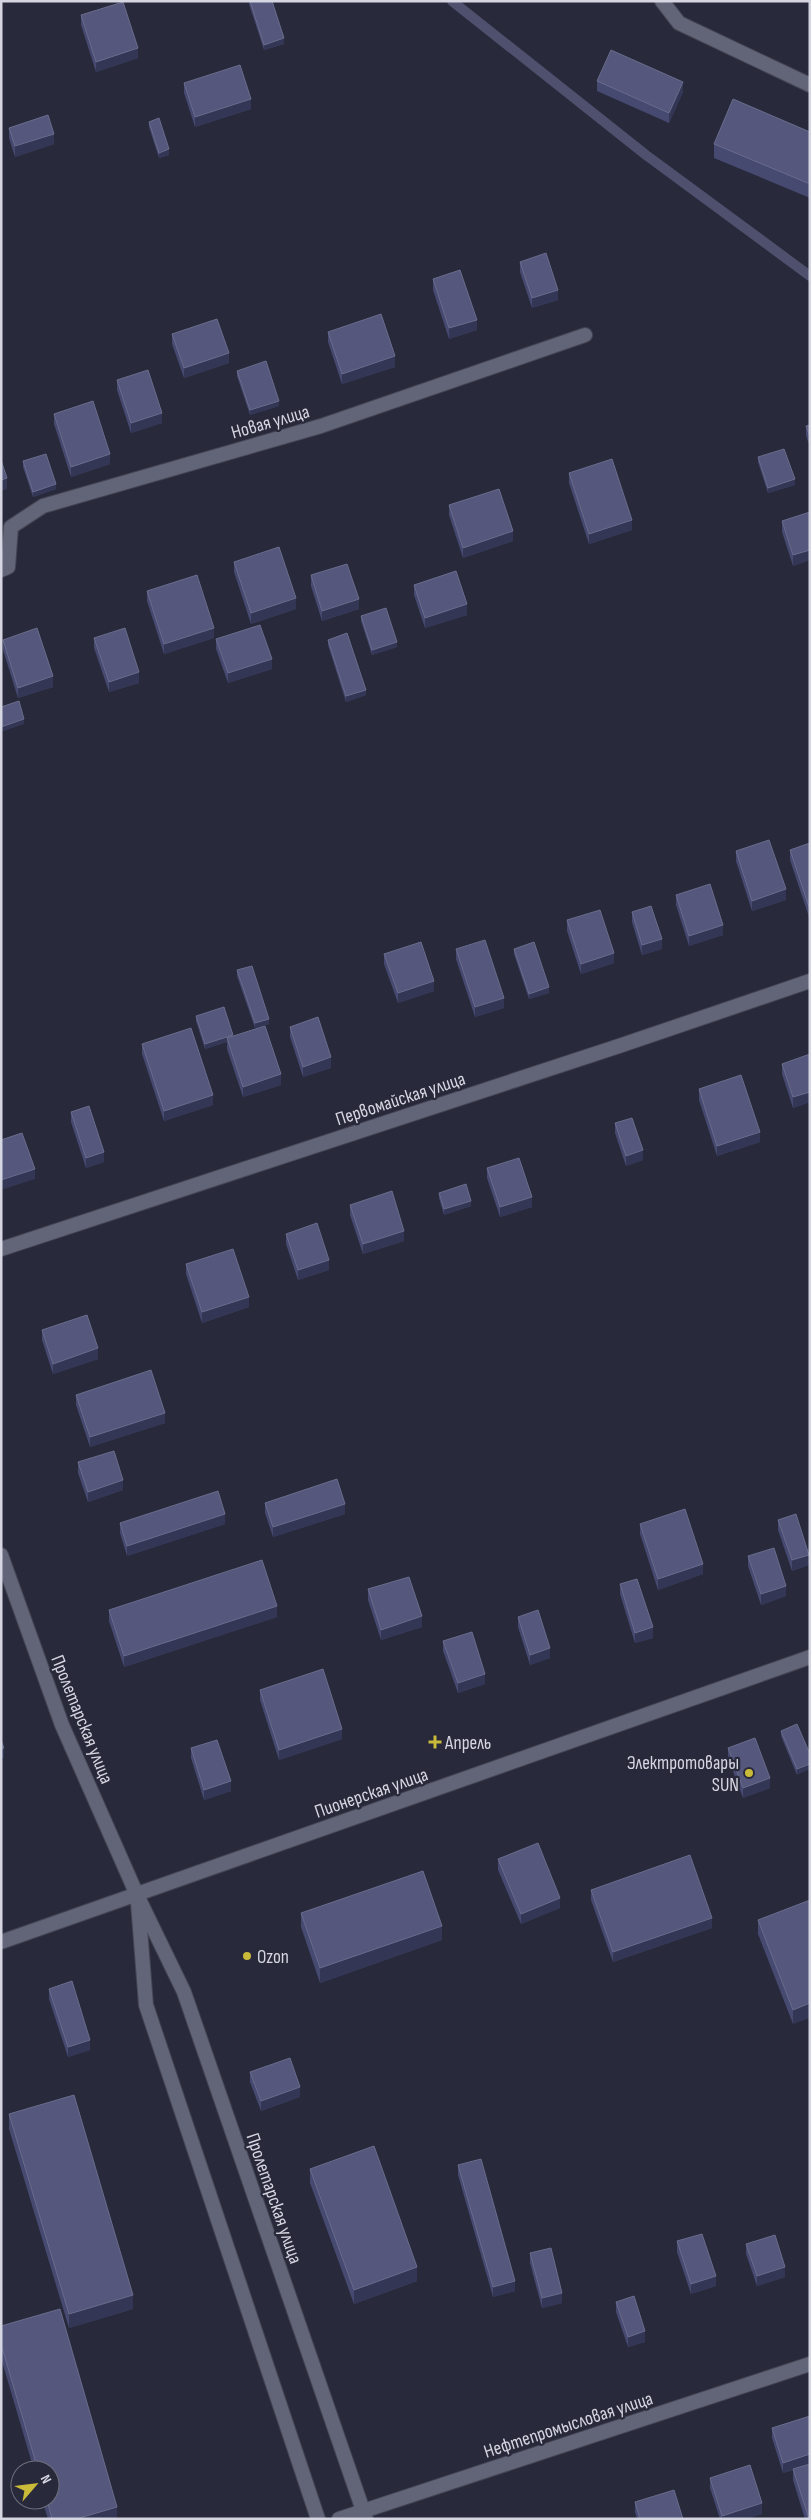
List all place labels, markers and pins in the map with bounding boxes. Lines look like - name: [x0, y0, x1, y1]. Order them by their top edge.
- place label: Апрель: [444, 1732, 491, 1755]
- marker: Апрель: [429, 1736, 441, 1748]
- place label: Электротовары SUN: [627, 1752, 739, 1797]
- marker: Электротовары SUN: [743, 1767, 755, 1779]
- place label: Ozon: [257, 1946, 289, 1969]
- marker: Ozon: [241, 1950, 253, 1962]

